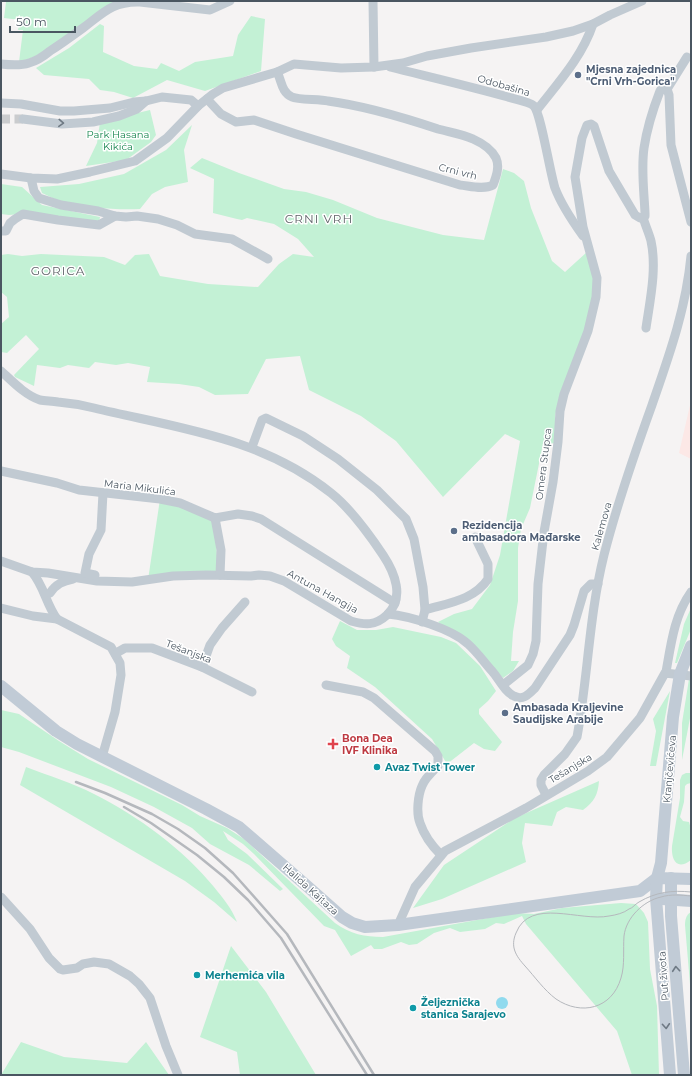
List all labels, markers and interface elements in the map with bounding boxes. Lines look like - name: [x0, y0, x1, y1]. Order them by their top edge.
- scale bar: [10, 8, 75, 34]
- text: 50 m: [16, 14, 47, 29]
- place label: Mjesna zajednica "Crni Vrh-Gorica": [586, 63, 676, 88]
- marker: Mjesna zajednica "Crni Vrh-Gorica": [573, 70, 583, 80]
- street label: Odobašina: [476, 72, 532, 99]
- one-way arrow: [58, 119, 64, 127]
- park label: Park Hasana Kikića: [87, 128, 149, 153]
- street label: Crni vrh: [437, 160, 478, 183]
- district label: CRNI VRH: [285, 211, 353, 226]
- district label: GORICA: [31, 263, 85, 278]
- street label: Omera Stupca: [533, 427, 554, 501]
- street label: Maria Mikulića: [103, 477, 177, 498]
- street label: Kalemova: [588, 501, 615, 552]
- place label: Rezidencija ambasadora Mađarske: [462, 519, 581, 544]
- marker: Rezidencija ambasadora Mađarske: [449, 526, 459, 536]
- street label: Antuna Hangija: [285, 567, 360, 616]
- street label: Tešanjska: [164, 637, 214, 666]
- place label: Ambasada Kraljevine Saudijske Arabije: [512, 701, 624, 726]
- marker: Ambasada Kraljevine Saudijske Arabije: [500, 708, 510, 718]
- place label: Bona Dea IVF Klinika: [342, 732, 398, 757]
- street label: Kranjčevićeva: [660, 734, 679, 804]
- marker: Bona Dea IVF Klinika: [327, 738, 339, 750]
- street label: Tešanjska: [546, 750, 594, 786]
- place label: Avaz Twist Tower: [384, 761, 476, 774]
- marker: Avaz Twist Tower: [372, 762, 382, 772]
- street label: Halida Kajtaza: [280, 861, 341, 918]
- street label: Put života: [655, 951, 672, 1001]
- one-way arrow: [671, 966, 680, 972]
- place label: Merhemića vila: [205, 969, 285, 982]
- marker: Merhemića vila: [192, 970, 202, 980]
- place label: Željeznička stanica Sarajevo: [421, 996, 506, 1021]
- marker: Željeznička stanica Sarajevo: [408, 1003, 418, 1013]
- one-way arrow: [662, 1023, 671, 1029]

